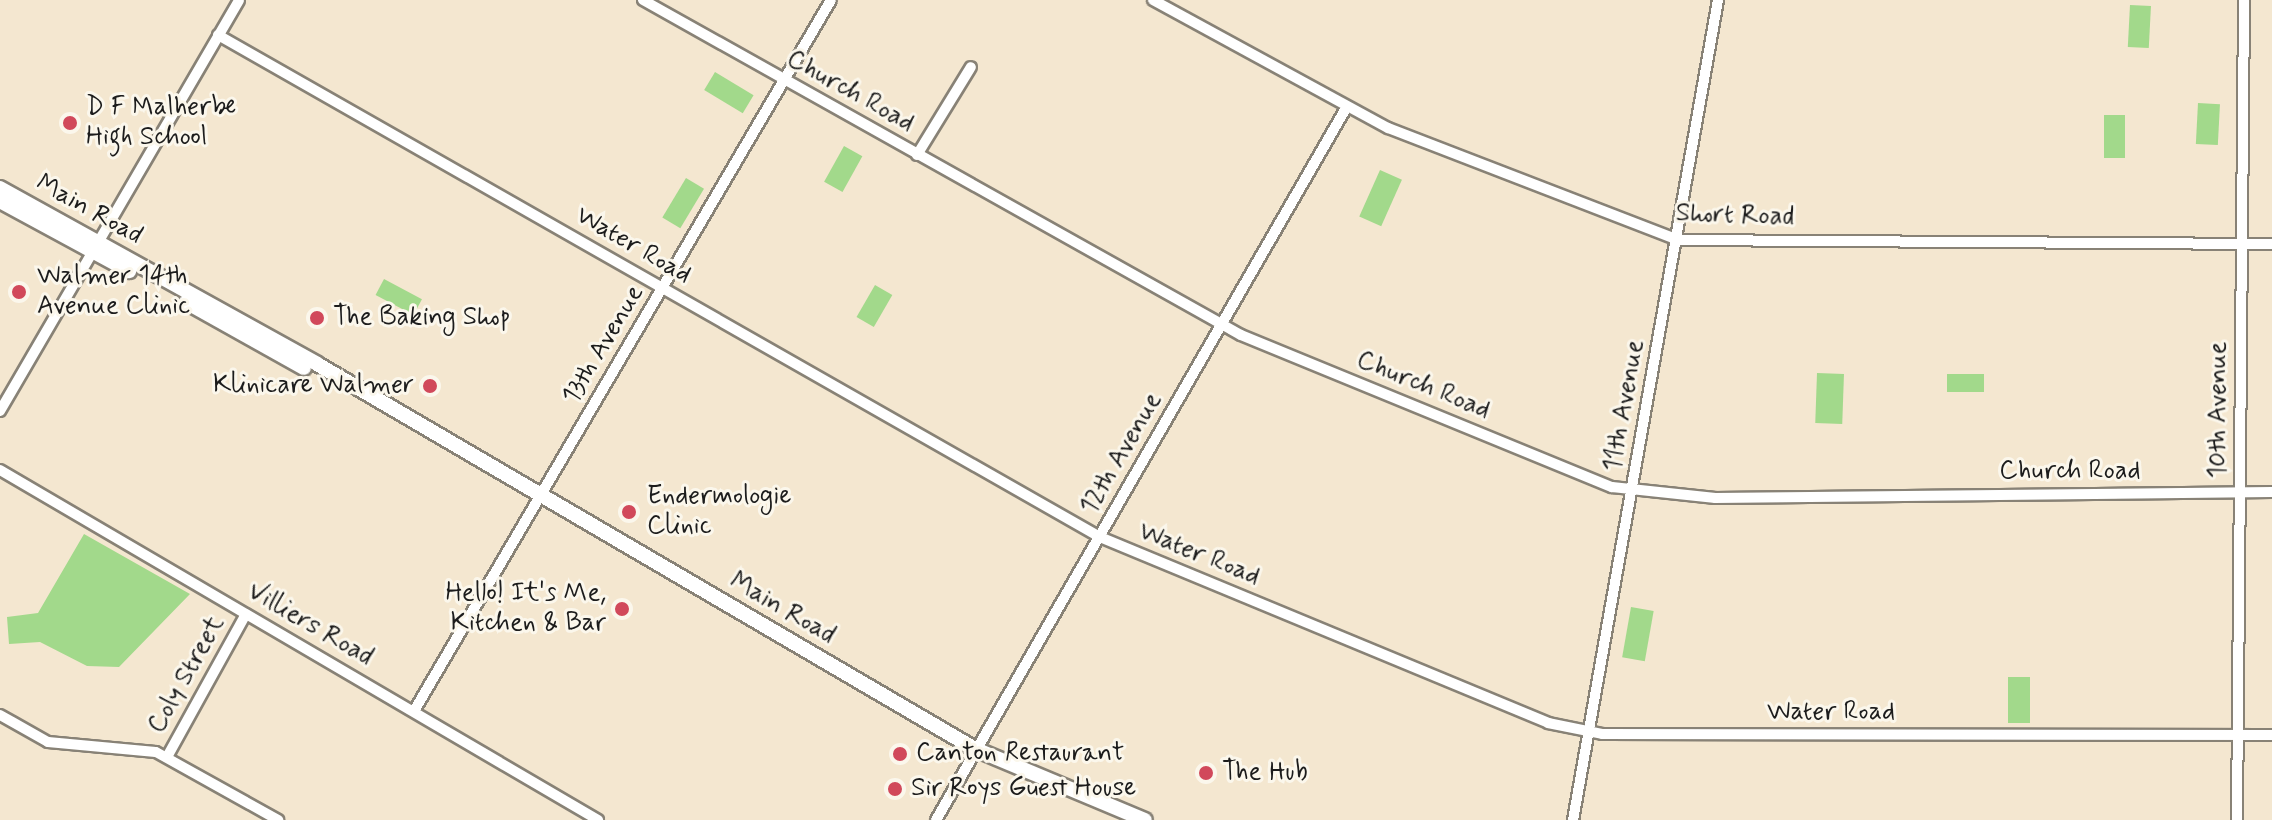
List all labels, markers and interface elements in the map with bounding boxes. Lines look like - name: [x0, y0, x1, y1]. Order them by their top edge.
- street label: Church Road: [781, 44, 919, 140]
- place label: D F Malherbe High School: [86, 92, 234, 154]
- marker: D F Malherbe High School: [61, 114, 79, 132]
- street label: Main Road: [31, 168, 147, 252]
- street label: Short Road: [1676, 198, 1794, 234]
- street label: Water Road: [570, 200, 696, 292]
- place label: Walmer 14th Avenue Clinic: [37, 261, 190, 322]
- street label: 13th Avenue: [556, 280, 652, 410]
- marker: Walmer 14th Avenue Clinic: [8, 281, 30, 303]
- place label: The Baking Shop: [333, 302, 516, 334]
- marker: The Baking Shop: [308, 309, 326, 327]
- street label: 11th Avenue: [1598, 338, 1652, 474]
- street label: 10th Avenue: [2203, 342, 2235, 478]
- street label: Church Road: [1352, 345, 1494, 427]
- place label: Klinicare Walmer: [213, 370, 414, 402]
- marker: Klinicare Walmer: [421, 377, 439, 395]
- street label: 12th Avenue: [1075, 387, 1169, 521]
- street label: Church Road: [1999, 456, 2141, 488]
- place label: Endermologie Clinic: [647, 481, 791, 542]
- marker: Endermologie Clinic: [618, 501, 640, 523]
- street label: Water Road: [1134, 516, 1264, 594]
- street label: Main Road: [724, 567, 840, 651]
- street label: Villiers Road: [242, 577, 378, 673]
- place label: Hello! It's Me, Kitchen & Bar: [447, 578, 606, 640]
- marker: Hello! It's Me, Kitchen & Bar: [613, 600, 631, 618]
- street label: Coly Street: [142, 611, 232, 739]
- street label: Water Road: [1767, 697, 1895, 729]
- place label: Canton Restaurant: [916, 738, 1125, 770]
- marker: Canton Restaurant: [891, 745, 909, 763]
- place label: The Hub: [1222, 757, 1313, 789]
- marker: The Hub: [1197, 764, 1215, 782]
- place label: Sir Roys Guest House: [911, 773, 1133, 805]
- marker: Sir Roys Guest House: [886, 780, 904, 798]

